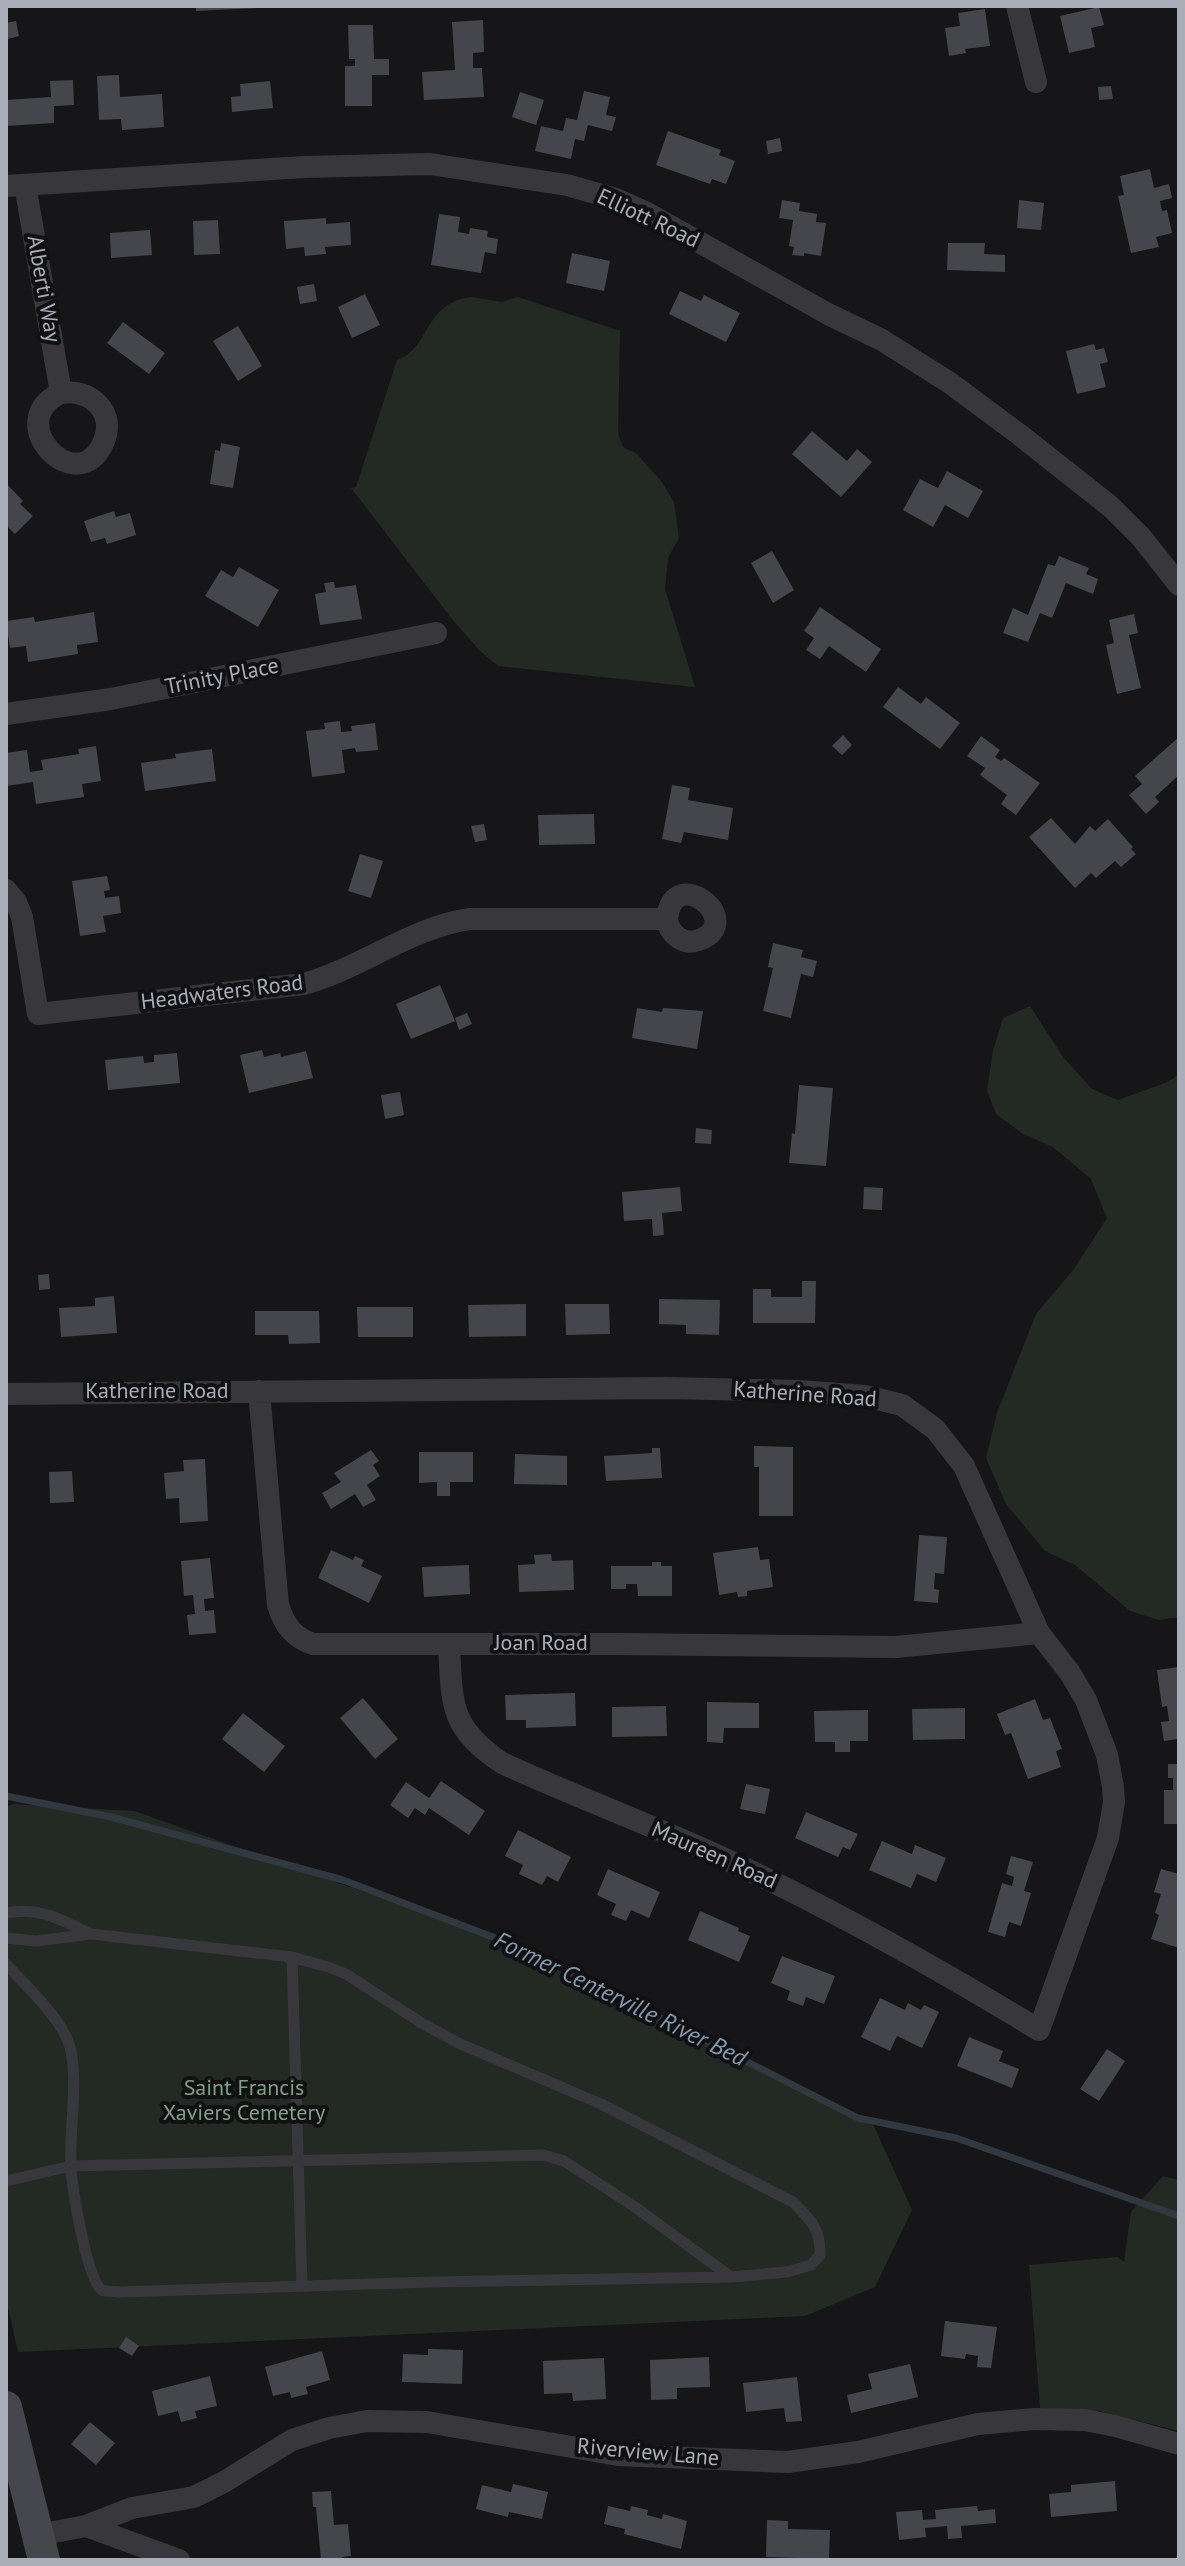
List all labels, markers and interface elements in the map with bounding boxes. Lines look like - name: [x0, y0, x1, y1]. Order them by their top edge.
- street label: Elliott Road: [593, 184, 703, 254]
- street label: Alberti Way: [21, 233, 65, 345]
- street label: Trinity Place: [163, 653, 281, 701]
- street label: Headwaters Road: [139, 970, 305, 1016]
- street label: Katherine Road: [733, 1377, 877, 1413]
- street label: Katherine Road: [85, 1379, 229, 1405]
- street label: Joan Road: [494, 1631, 588, 1657]
- street label: Maureen Road: [647, 1817, 781, 1895]
- water label: Former Centerville River Bed: [489, 1926, 751, 2074]
- park label: Saint Francis Xaviers Cemetery: [163, 2076, 325, 2128]
- street label: Riverview Lane: [576, 2434, 720, 2472]

